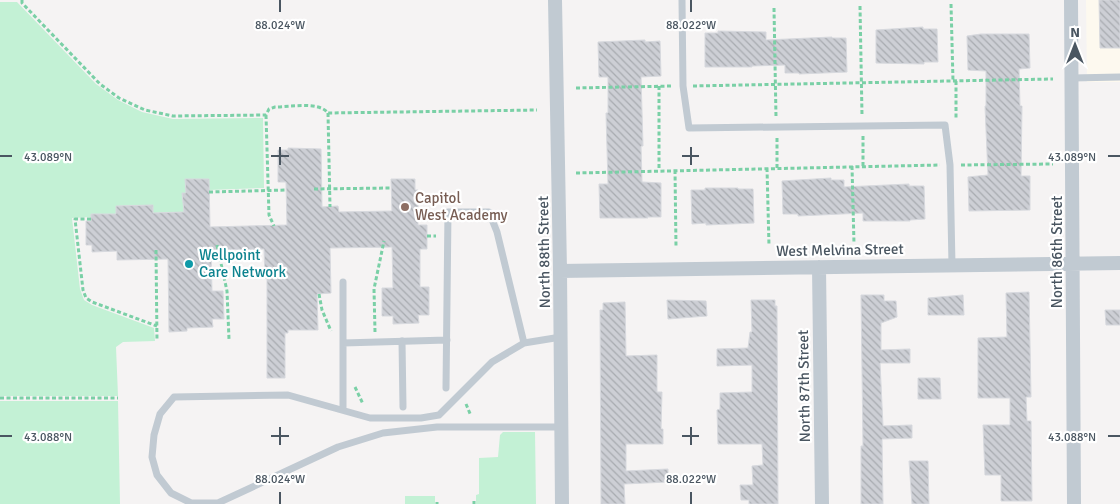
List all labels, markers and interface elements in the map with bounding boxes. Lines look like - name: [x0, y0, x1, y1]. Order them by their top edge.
- text: 88.024°W: [255, 18, 305, 33]
- text: 88.022°W: [666, 18, 716, 33]
- north arrow: [1050, 20, 1100, 70]
- text: N: [1070, 24, 1080, 41]
- text: 43.089°N: [24, 150, 72, 165]
- text: 43.089°N: [1048, 150, 1096, 165]
- place label: Capitol West Academy: [415, 189, 508, 224]
- street label: North 88th Street: [534, 196, 554, 308]
- street label: North 86th Street: [1048, 196, 1066, 308]
- marker: Capitol West Academy: [399, 201, 411, 213]
- street label: West Melvina Street: [776, 240, 904, 260]
- place label: Wellpoint Care Network: [199, 246, 287, 281]
- marker: Wellpoint Care Network: [183, 258, 195, 270]
- street label: North 87th Street: [794, 330, 814, 442]
- text: 43.088°N: [24, 430, 72, 445]
- text: 43.088°N: [1048, 430, 1096, 445]
- text: 88.024°W: [255, 472, 305, 487]
- text: 88.022°W: [666, 472, 716, 487]

